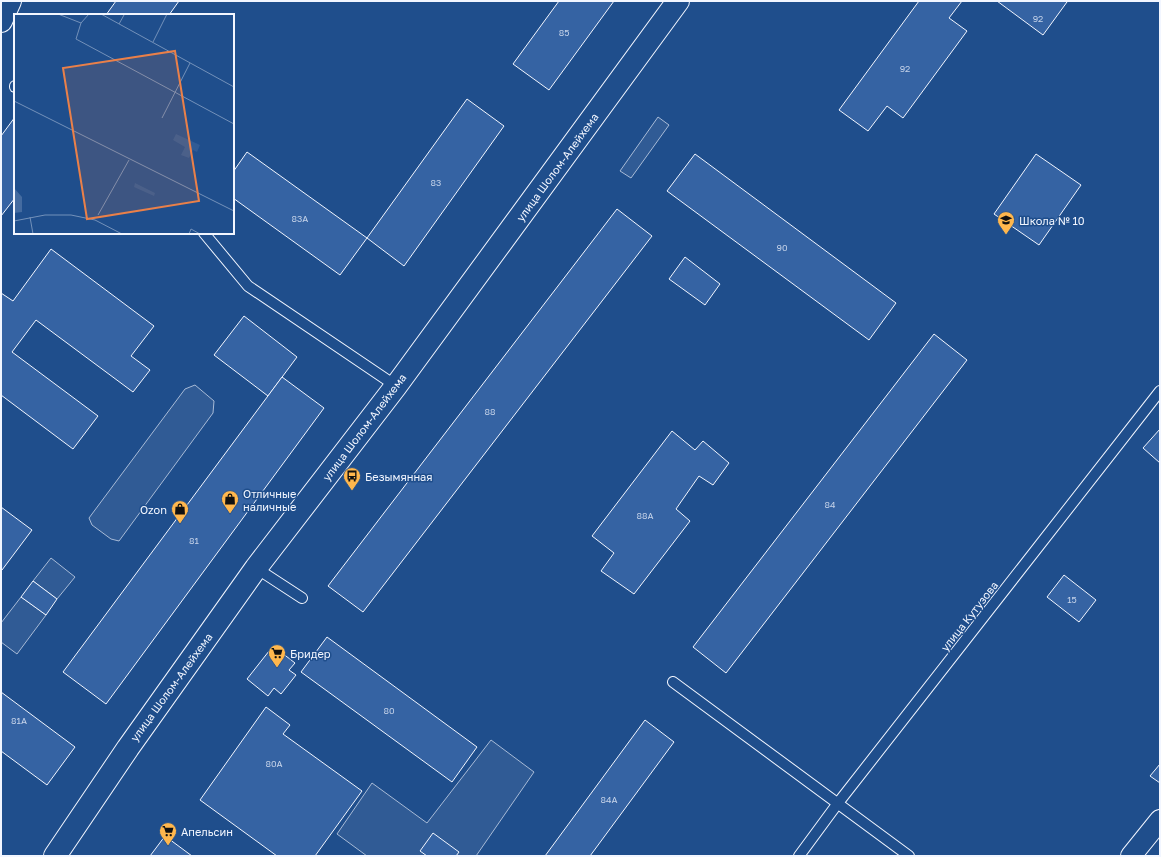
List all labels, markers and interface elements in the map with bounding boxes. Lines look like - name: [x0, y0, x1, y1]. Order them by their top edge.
- house number: 92: [1033, 13, 1043, 24]
- inset map: [14, 14, 234, 234]
- house number: 85: [559, 27, 569, 38]
- house number: 92: [900, 63, 910, 74]
- street label: улица Шолом-Алейхема: [513, 110, 601, 224]
- house number: 83: [431, 177, 441, 188]
- school or university icon: Школа № 10: [996, 210, 1016, 235]
- house number: 83А: [292, 213, 308, 224]
- place label: Школа № 10: [1019, 214, 1085, 227]
- house number: 90: [776, 242, 788, 253]
- street label: улица Шолом-Алейхема: [319, 371, 409, 483]
- house number: 88: [485, 406, 495, 417]
- bus stop icon: Безымянная: [342, 466, 362, 491]
- place label: Безымянная: [365, 470, 433, 483]
- place label: Отличные наличные: [243, 487, 296, 513]
- shop icon: Отличные наличные: [220, 489, 240, 514]
- shop icon: Ozon: [170, 499, 190, 524]
- house number: 84: [825, 499, 836, 510]
- place label: Ozon: [140, 503, 167, 516]
- house number: 88А: [636, 510, 654, 521]
- house number: 81: [189, 535, 200, 546]
- street label: улица Кутузова: [938, 579, 1000, 653]
- house number: 15: [1067, 594, 1077, 605]
- street label: улица Шолом-Алейхема: [127, 630, 215, 744]
- supermarket icon: Бридер: [267, 643, 287, 668]
- place label: Бридер: [290, 647, 331, 660]
- house number: 80: [383, 705, 395, 716]
- house number: 81А: [11, 715, 27, 726]
- house number: 80А: [265, 758, 283, 769]
- house number: 84А: [600, 794, 618, 805]
- supermarket icon: Апельсин: [158, 821, 178, 846]
- place label: Апельсин: [181, 825, 233, 838]

